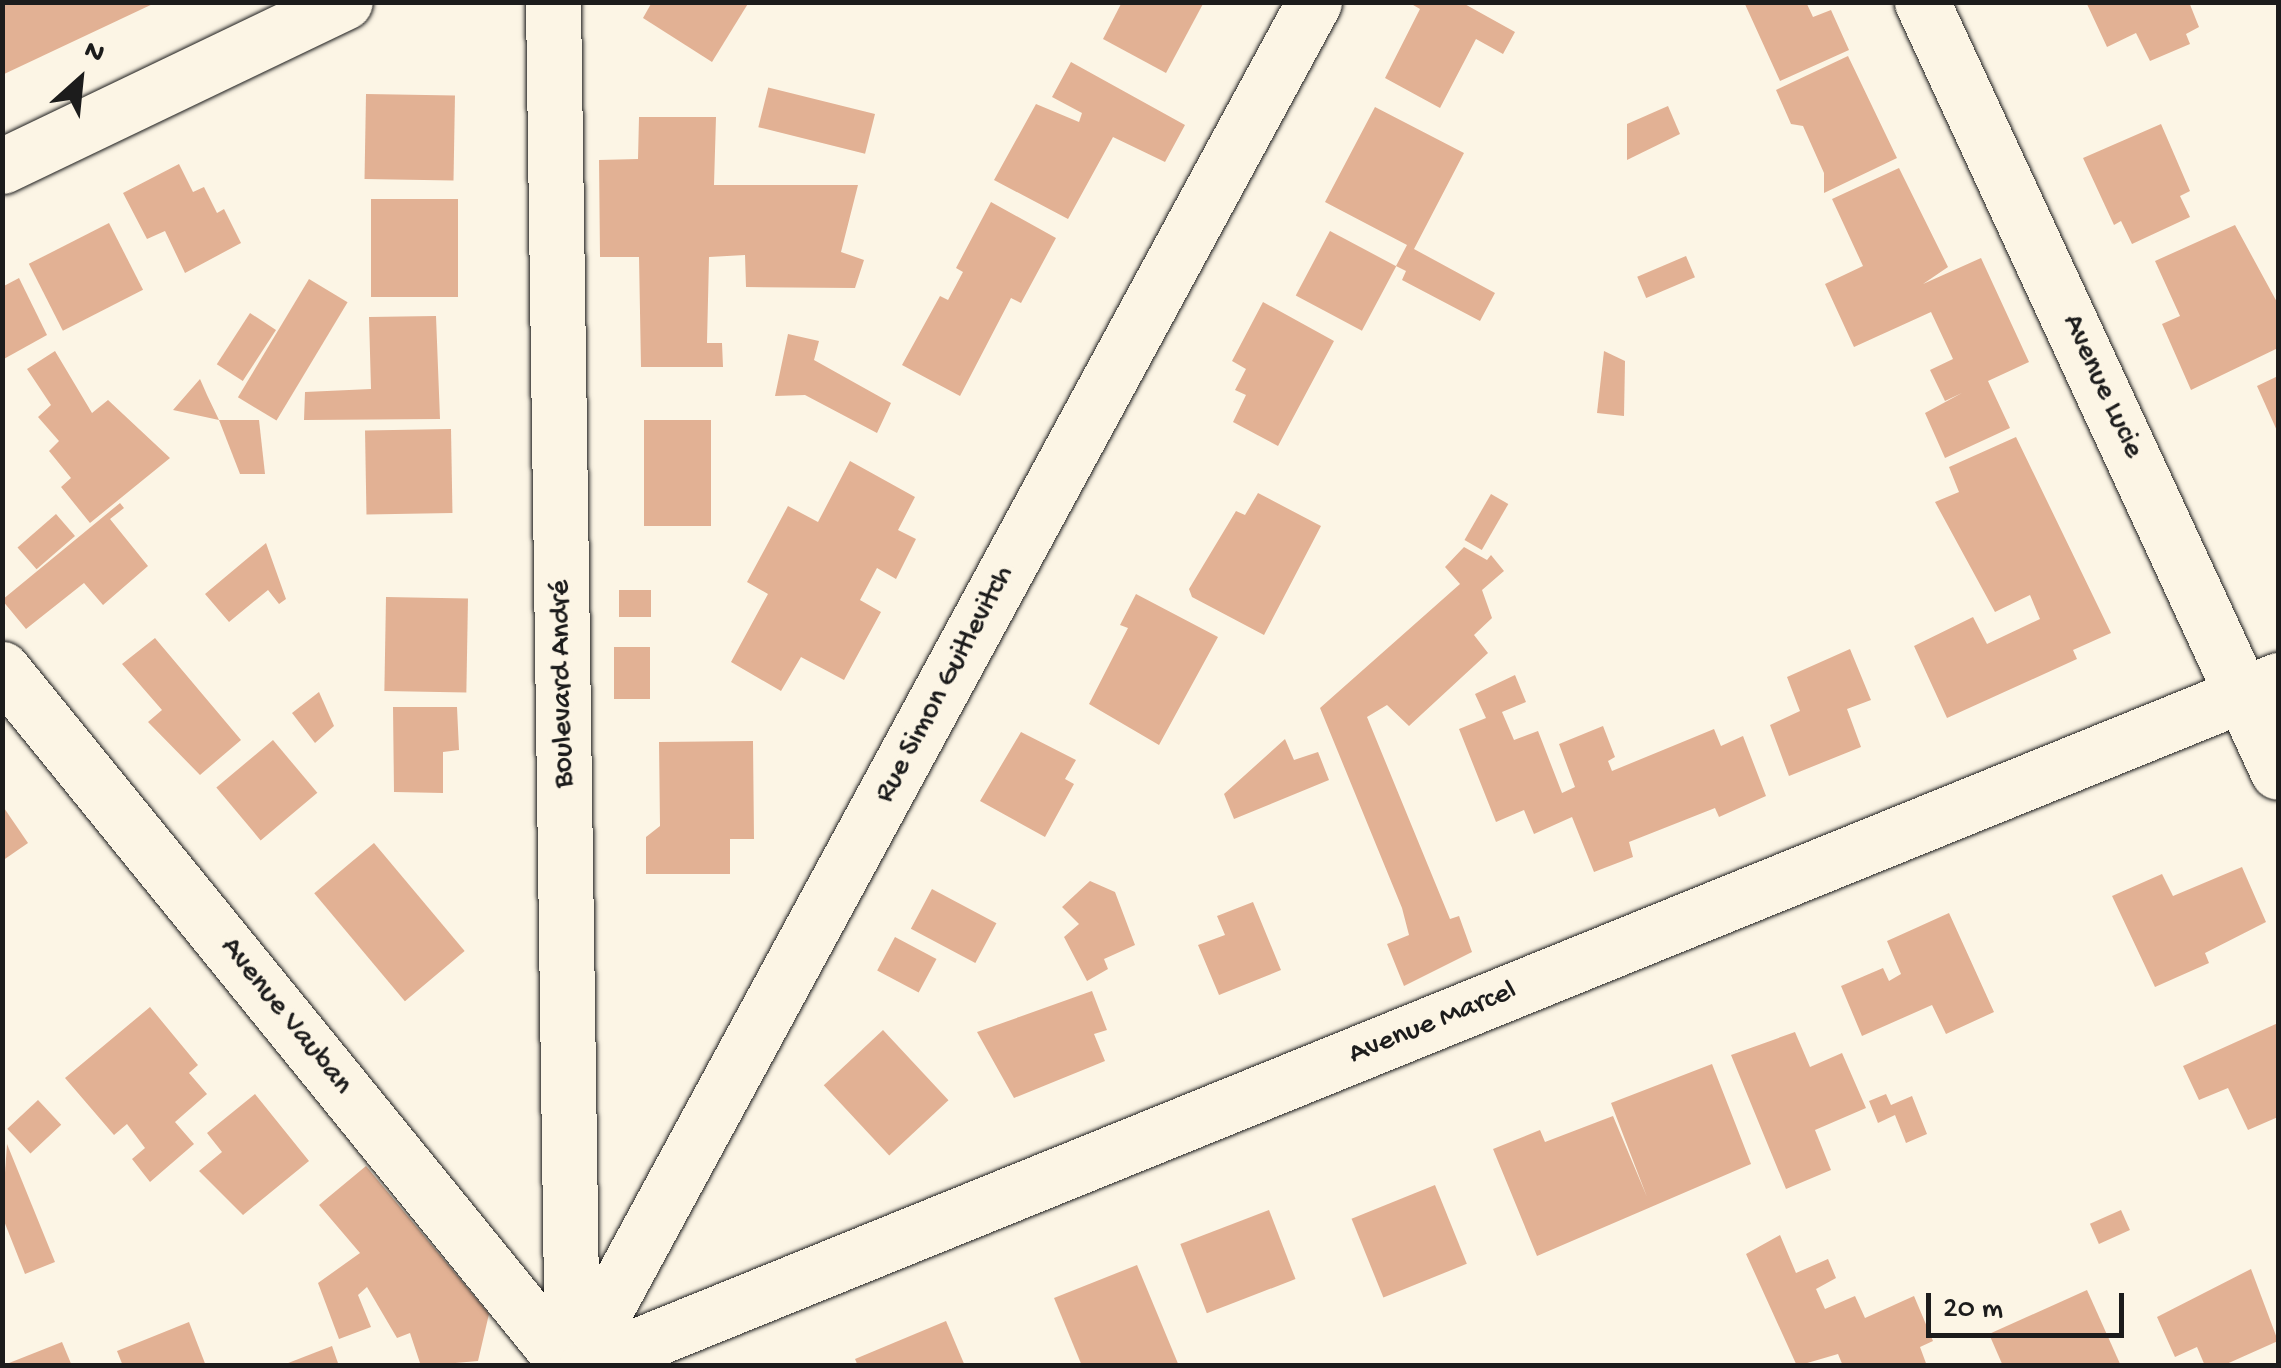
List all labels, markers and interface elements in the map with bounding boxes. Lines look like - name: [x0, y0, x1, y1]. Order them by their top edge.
- north arrow: [30, 30, 130, 130]
- text: N: [78, 34, 109, 72]
- street label: Avenue Lucie: [2052, 309, 2150, 465]
- street label: Rue Simon Guitlevitch: [868, 560, 1024, 810]
- street label: Boulevard André: [544, 580, 584, 788]
- street label: Avenue Vauban: [211, 931, 359, 1103]
- street label: Avenue Marcel: [1344, 974, 1522, 1074]
- scale bar: [1931, 1273, 2128, 1335]
- text: 20 m: [1943, 1293, 2003, 1328]

